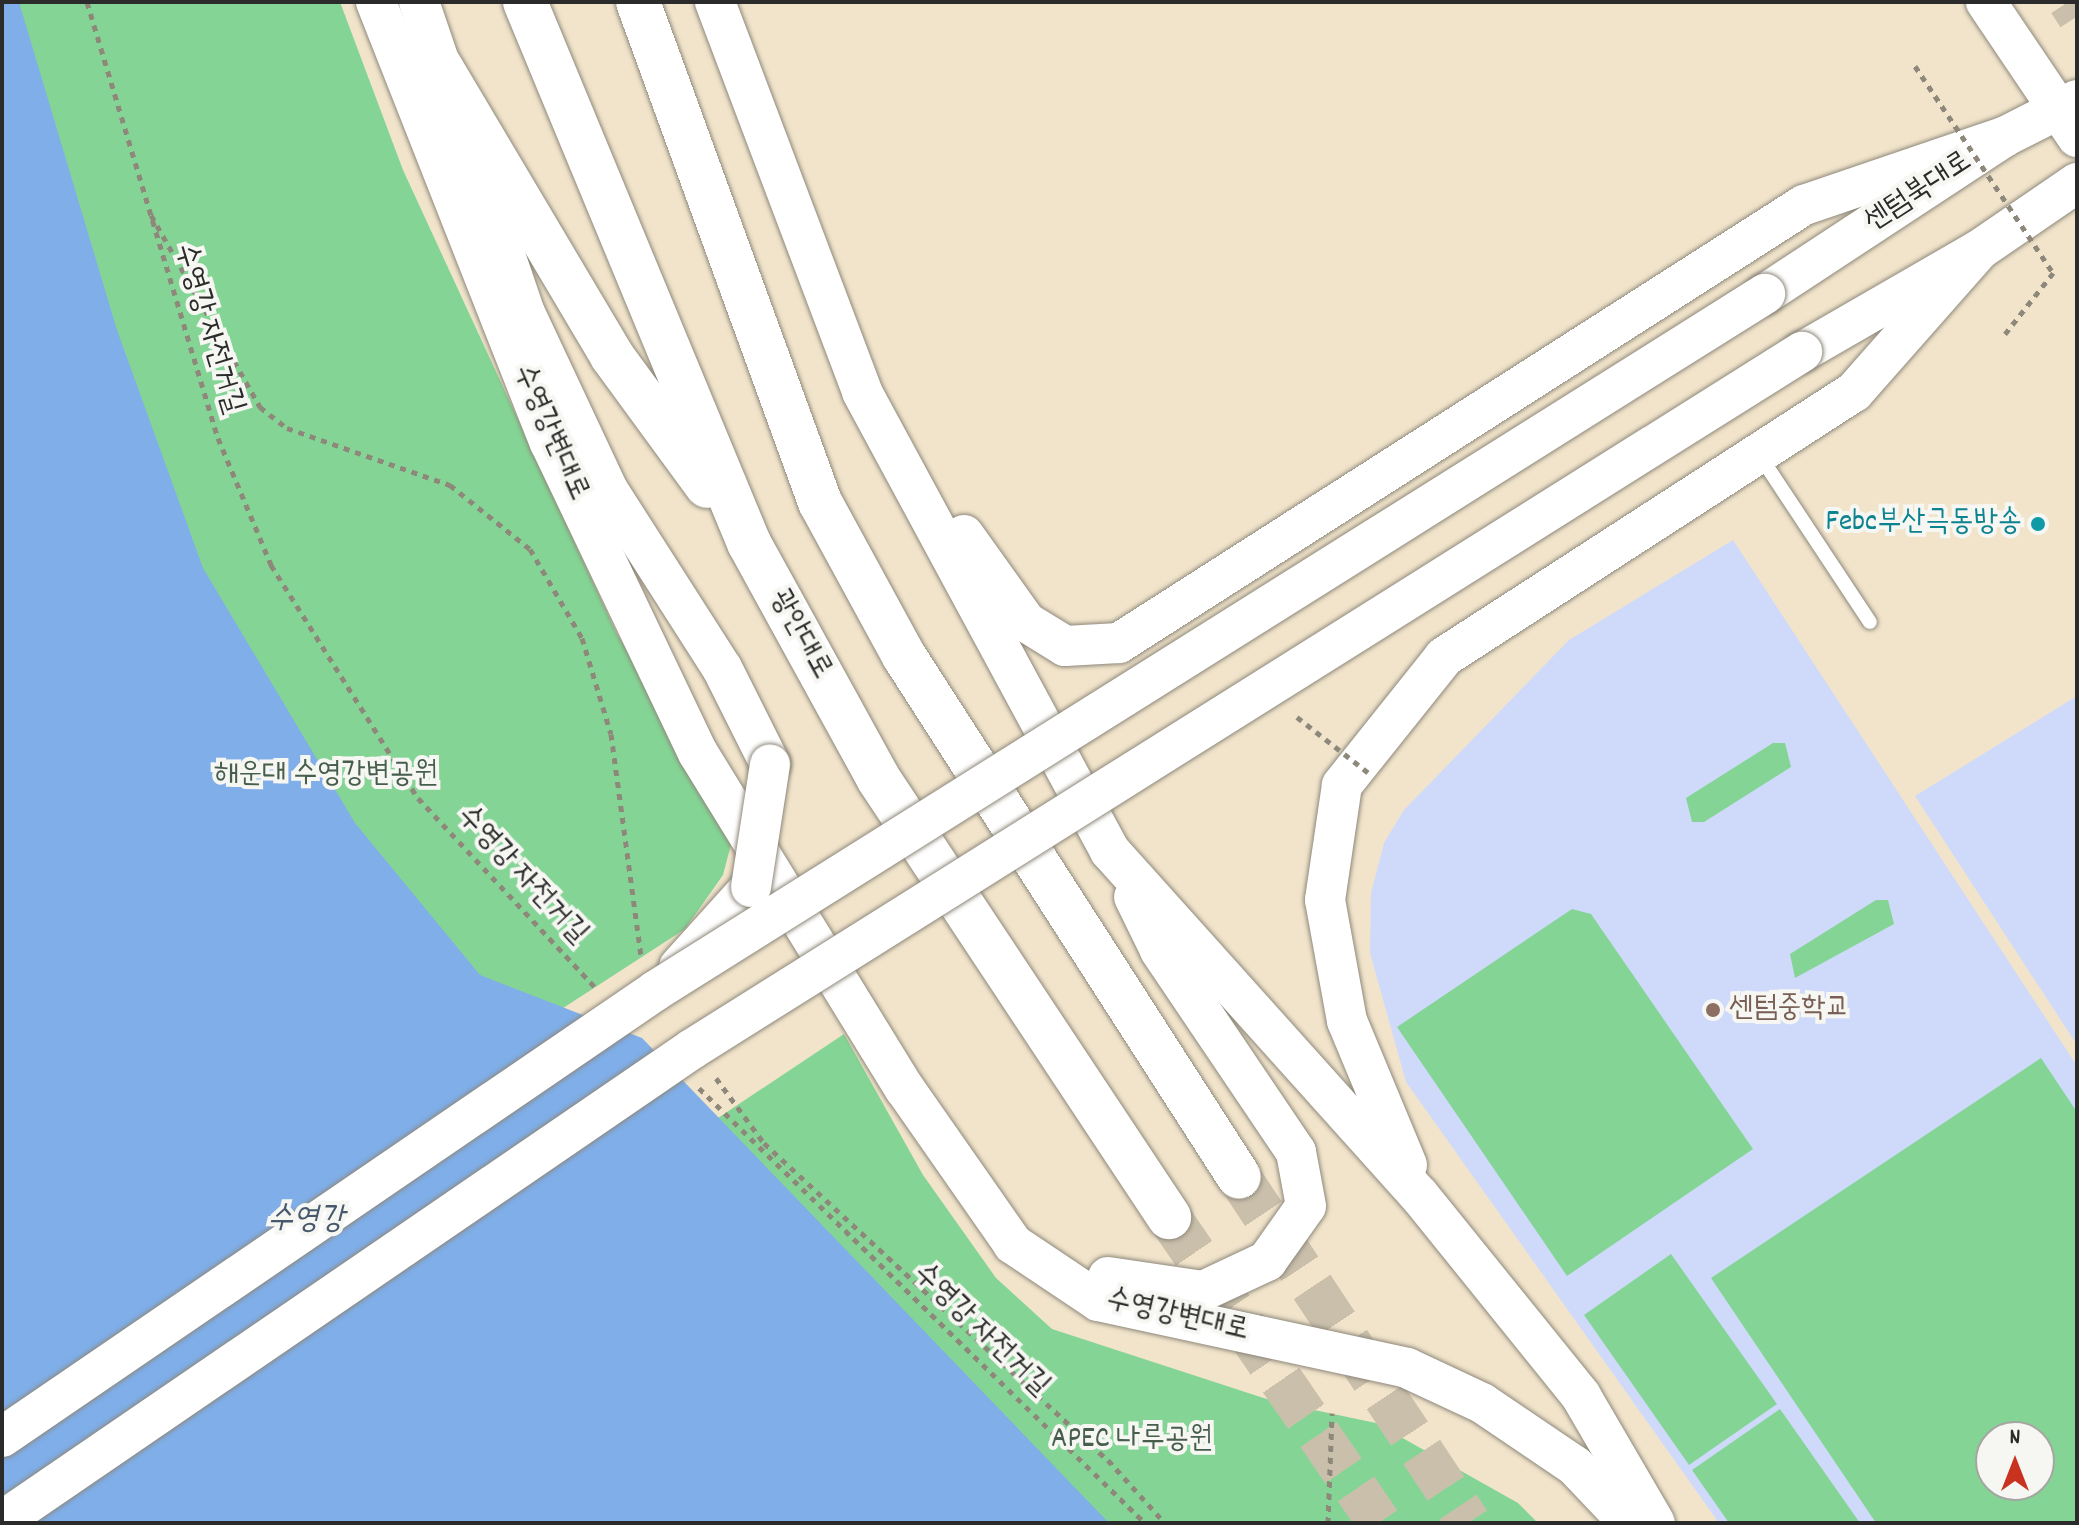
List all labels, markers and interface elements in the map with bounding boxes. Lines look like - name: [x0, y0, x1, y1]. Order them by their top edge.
- street label: 센텀북대로: [1859, 145, 1979, 241]
- street label: 수영강 자전거길: [164, 240, 250, 418]
- street label: 수영강변대로: [503, 360, 595, 506]
- place label: Febc부산극동방송: [1826, 506, 2022, 542]
- marker: Febc부산극동방송: [2029, 515, 2047, 533]
- street label: 광안대로: [760, 584, 838, 686]
- park label: 해운대 수영강변공원: [214, 758, 438, 794]
- street label: 수영강 자전거길: [448, 799, 594, 953]
- place label: 센텀중학교: [1729, 992, 1850, 1028]
- marker: 센텀중학교: [1704, 1001, 1722, 1019]
- water label: 수영강: [267, 1202, 345, 1240]
- street label: 수영강 자전거길: [904, 1257, 1056, 1405]
- street label: 수영강변대로: [1102, 1283, 1252, 1351]
- north arrow: [1975, 1421, 2055, 1501]
- park label: APEC 나루공원: [1051, 1423, 1213, 1459]
- text: N: [2010, 1423, 2020, 1454]

